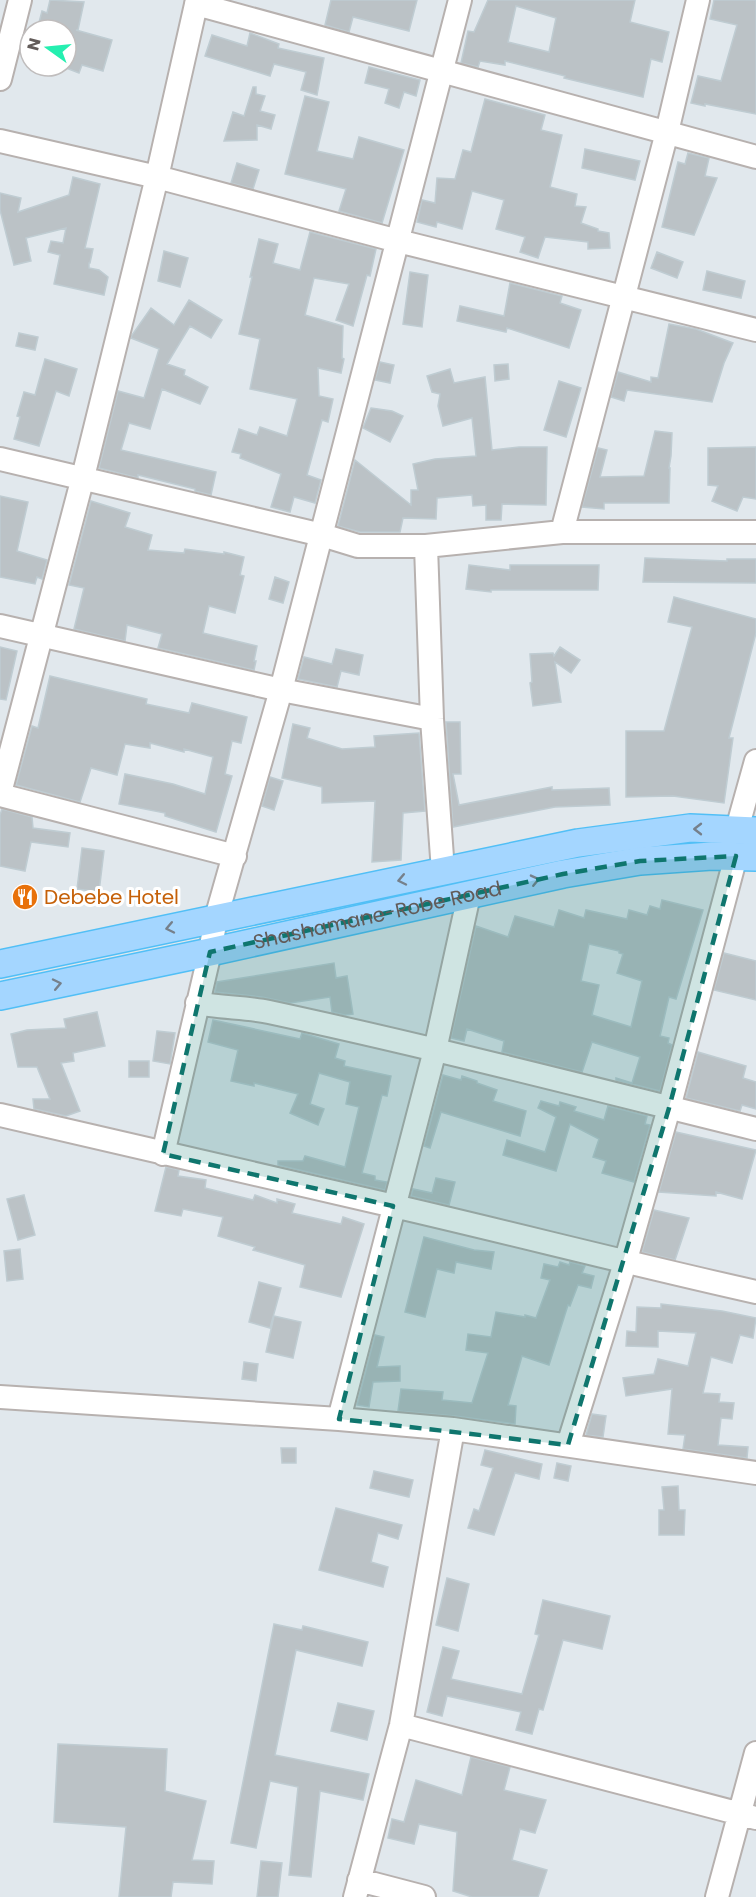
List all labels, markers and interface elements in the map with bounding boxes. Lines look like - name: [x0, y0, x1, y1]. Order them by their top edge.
- north arrow: [18, 18, 78, 78]
- text: N: [21, 35, 47, 53]
- one-way arrow: [693, 822, 702, 835]
- one-way arrow: [398, 873, 408, 886]
- street label: Shashamane-Robe Road: [251, 874, 504, 956]
- one-way arrow: [530, 874, 540, 887]
- restaurant icon: Debebe Hotel: [10, 882, 40, 912]
- place label: Debebe Hotel: [44, 883, 179, 911]
- one-way arrow: [166, 921, 176, 934]
- one-way arrow: [52, 978, 62, 991]

